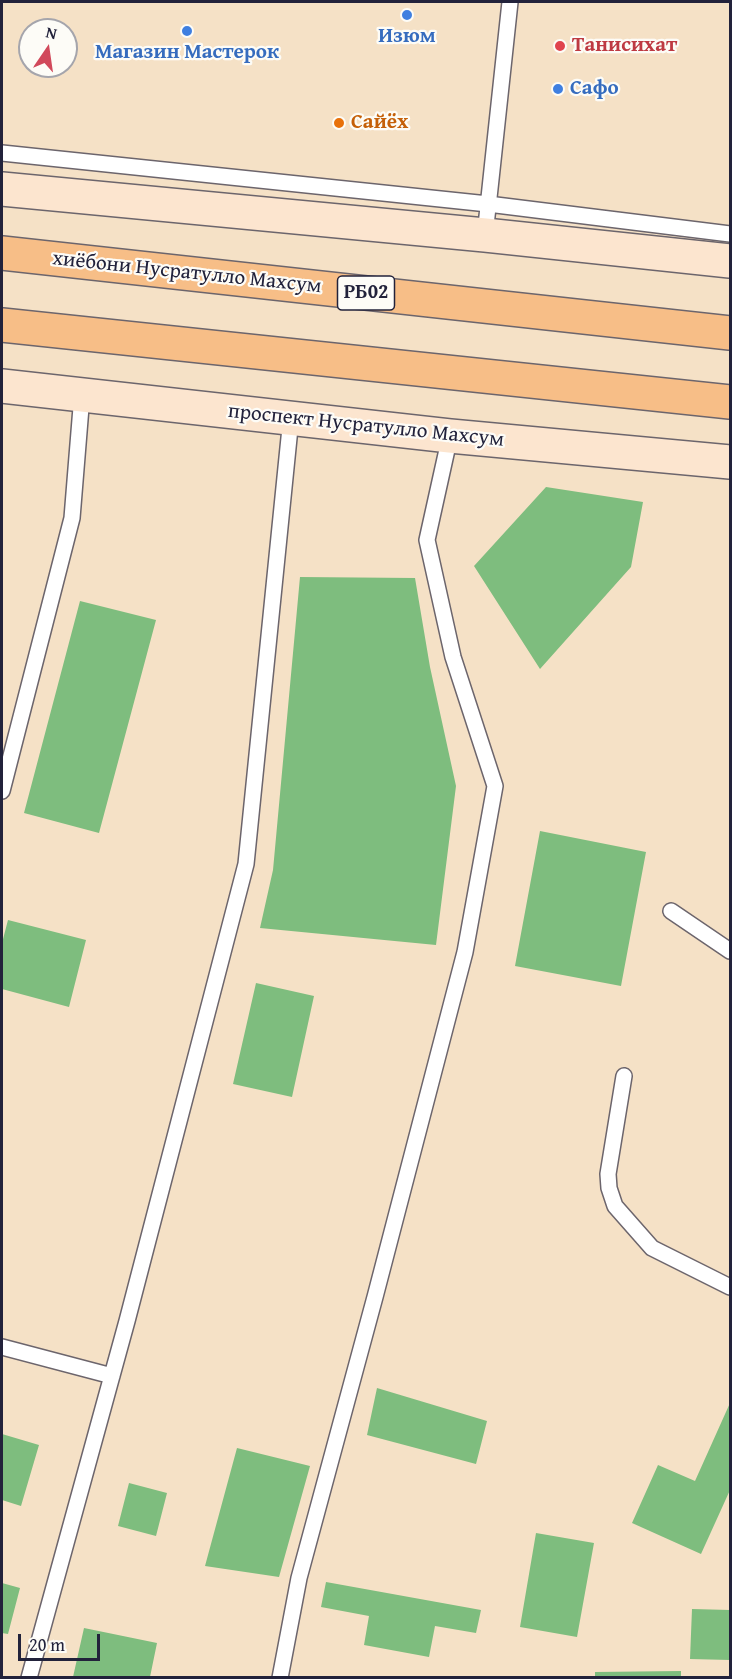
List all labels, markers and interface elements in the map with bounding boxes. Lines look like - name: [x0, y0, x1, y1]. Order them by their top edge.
- marker: Изюм: [400, 8, 414, 22]
- north arrow: [18, 18, 78, 78]
- text: N: [44, 20, 60, 45]
- marker: Магазин Мастерок: [180, 24, 194, 38]
- place label: Изюм: [378, 24, 436, 50]
- place label: Танисихат: [572, 33, 677, 59]
- marker: Танисихат: [553, 39, 567, 53]
- place label: Магазин Мастерок: [95, 40, 279, 66]
- place label: Сафо: [570, 76, 619, 102]
- marker: Сафо: [551, 82, 565, 96]
- place label: Сайёх: [351, 110, 408, 136]
- marker: Сайёх: [332, 116, 346, 130]
- street label: хиёбони Нусратулло Махсум: [51, 246, 323, 300]
- road number: РБ02: [338, 276, 394, 310]
- street label: проспект Нусратулло Махсум: [227, 399, 505, 453]
- scale bar: [21, 1622, 104, 1660]
- text: 20 m: [29, 1631, 65, 1658]

